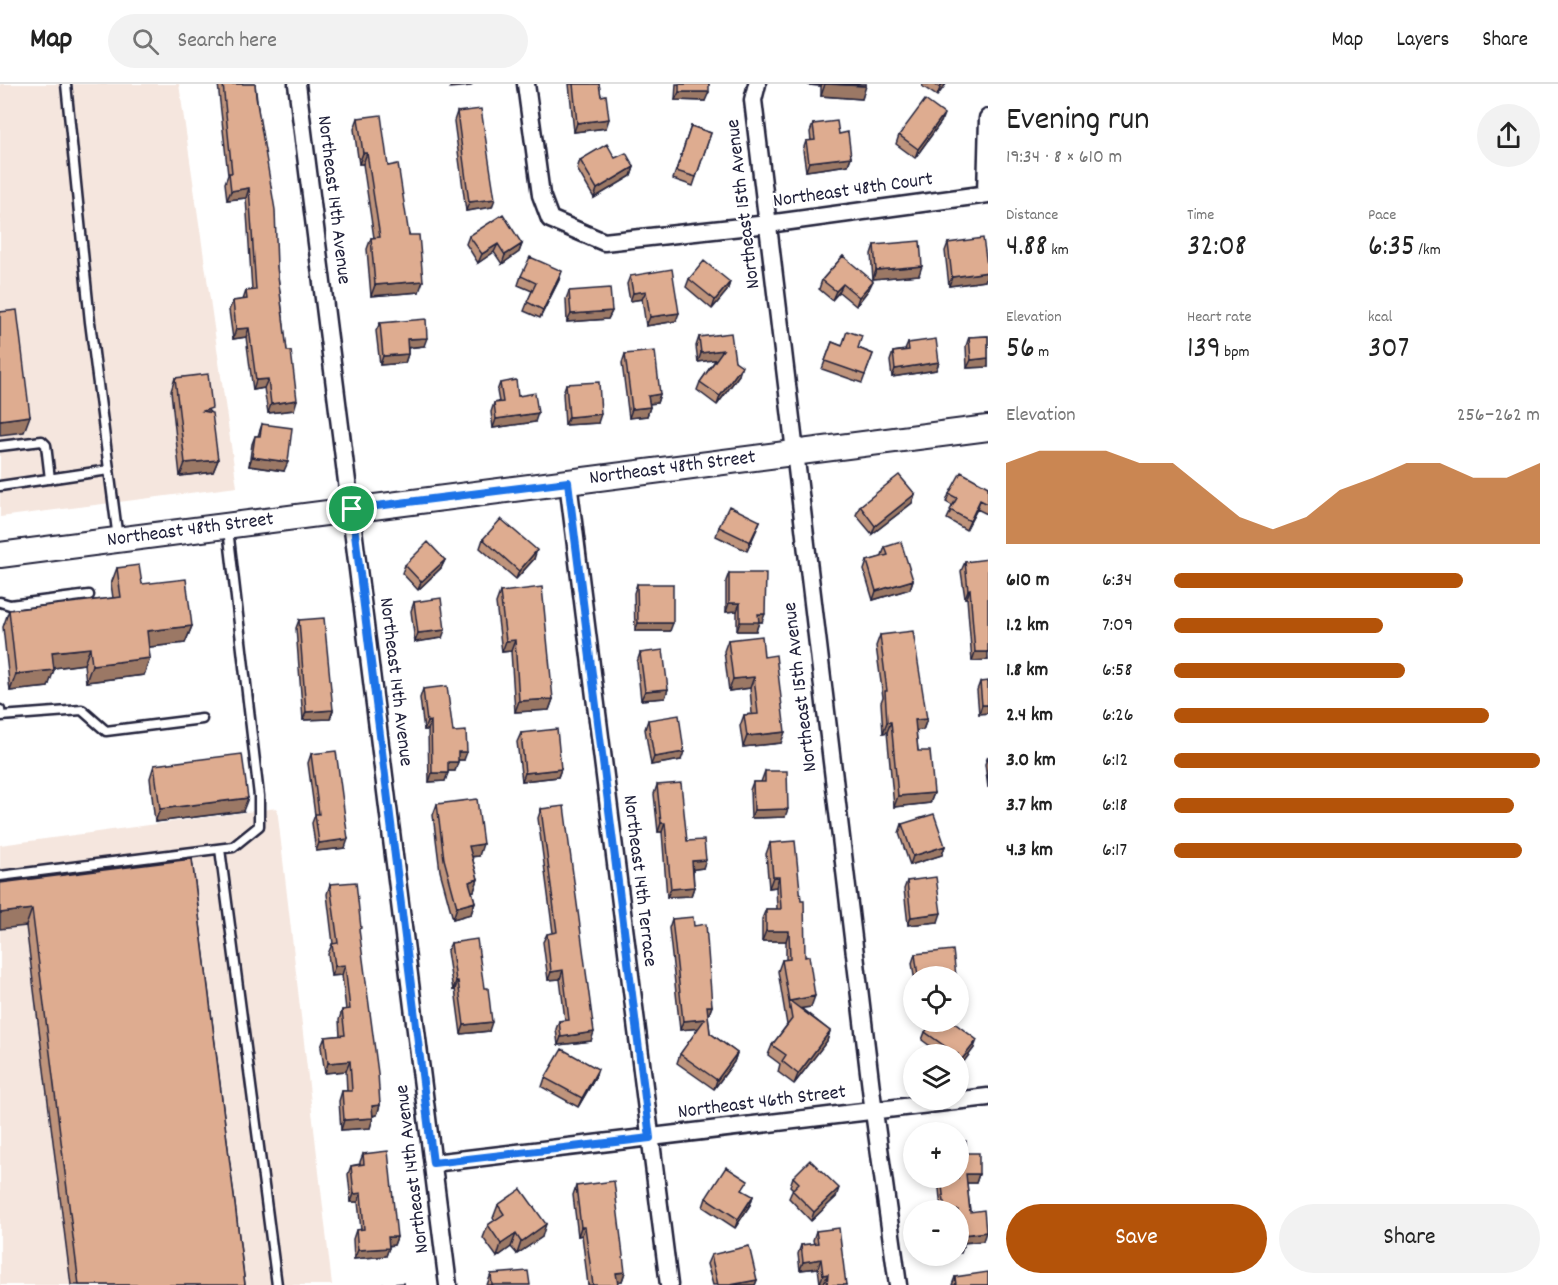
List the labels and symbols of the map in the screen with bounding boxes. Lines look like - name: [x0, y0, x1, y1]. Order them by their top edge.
- street label: Northeast 14th Avenue: [309, 114, 357, 286]
- street label: Northeast 15th Avenue: [720, 117, 768, 290]
- street label: Northeast 48th Court: [771, 166, 935, 216]
- street label: Northeast 48th Street: [588, 444, 757, 493]
- pin: [326, 483, 377, 534]
- street label: Northeast 48th Street: [106, 506, 275, 555]
- street label: Northeast 14th Avenue: [371, 596, 419, 768]
- street label: Northeast 15th Avenue: [777, 600, 825, 773]
- street label: Northeast 14th Terrace: [615, 793, 663, 969]
- street label: Northeast 46th Street: [676, 1079, 848, 1127]
- street label: Northeast 14th Avenue: [389, 1083, 437, 1255]

